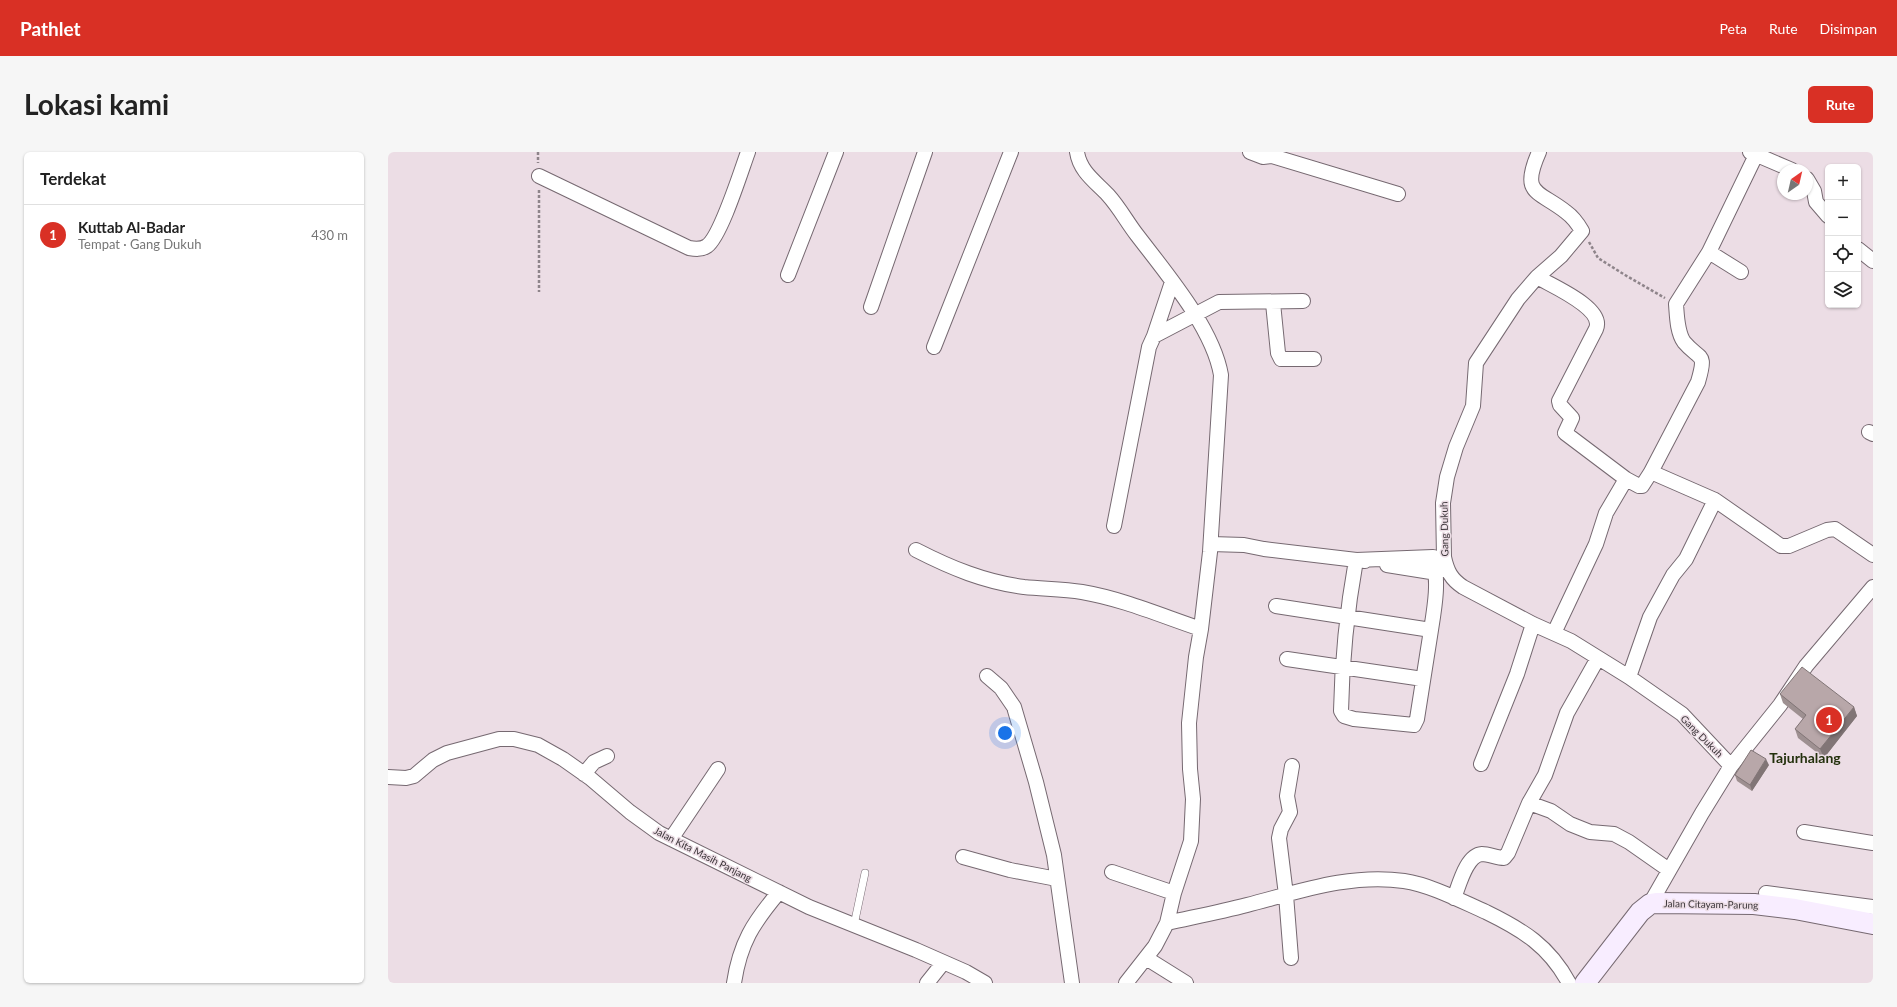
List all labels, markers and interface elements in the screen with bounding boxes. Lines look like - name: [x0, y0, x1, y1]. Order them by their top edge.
- text: Pathlet: [20, 17, 81, 40]
- text: Peta: [1720, 20, 1747, 37]
- text: Rute: [1769, 20, 1798, 37]
- text: Disimpan: [1820, 20, 1877, 37]
- button: Rute: [1808, 86, 1873, 123]
- text: Lokasi kami: [24, 87, 169, 121]
- north arrow: [1777, 164, 1813, 200]
- map controls: [1825, 164, 1861, 308]
- button: +: [1825, 164, 1861, 200]
- text: Terdekat: [40, 168, 106, 189]
- button: −: [1825, 200, 1861, 236]
- text: Kuttab Al-Badar: [78, 218, 185, 236]
- text: 1: [49, 227, 57, 243]
- text: 430 m: [311, 227, 348, 243]
- text: Tempat · Gang Dukuh: [78, 236, 201, 252]
- button: locate: [1825, 236, 1861, 272]
- button: layers: [1825, 272, 1861, 308]
- street label: Gang Dukuh: [1438, 501, 1450, 557]
- pin: 1: [1816, 705, 1842, 735]
- street label: Gang Dukuh: [1678, 712, 1726, 760]
- your location: [995, 723, 1015, 743]
- district label: Tajurhalang: [1769, 749, 1841, 766]
- street label: Jalan Kita Masih Panjang: [652, 824, 754, 884]
- street label: Jalan Citayam-Parung: [1664, 897, 1758, 911]

